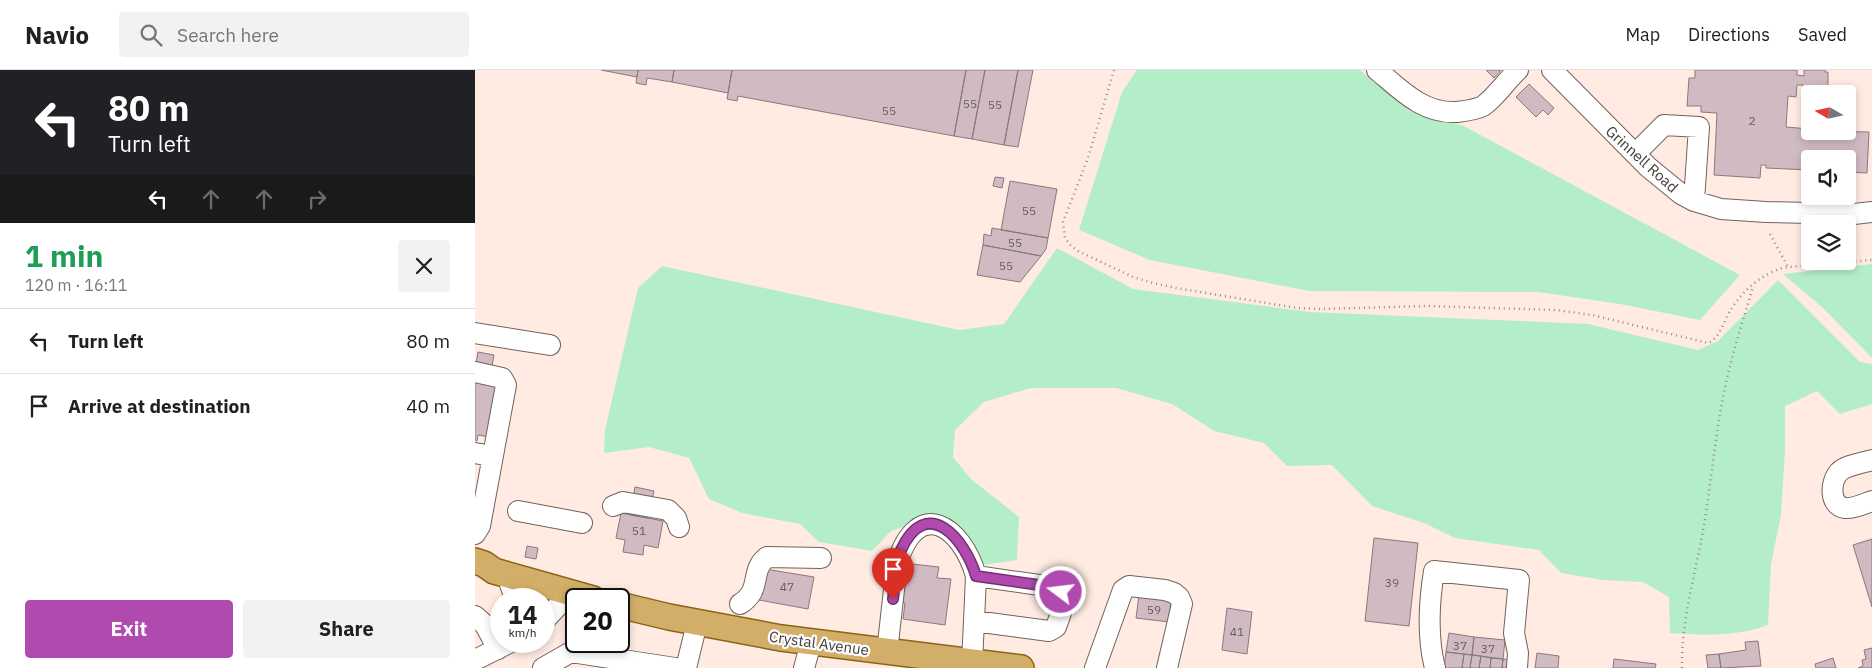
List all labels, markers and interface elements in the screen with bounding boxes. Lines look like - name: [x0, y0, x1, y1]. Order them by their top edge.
- search box: [119, 12, 469, 57]
- text: Navio: [25, 19, 89, 51]
- icon: search: [137, 21, 165, 49]
- text: Search here: [177, 23, 279, 47]
- text: Map: [1625, 23, 1660, 46]
- text: Directions: [1688, 23, 1770, 46]
- text: Saved: [1798, 23, 1847, 46]
- text: 80 m: [108, 85, 190, 131]
- north arrow: [1801, 85, 1856, 140]
- map controls: [1801, 85, 1856, 270]
- icon: left: [25, 90, 90, 155]
- house number: 55: [963, 96, 977, 111]
- house number: 55: [988, 97, 1002, 112]
- house number: 55: [882, 103, 896, 118]
- house number: 2: [1748, 113, 1756, 128]
- street label: Grinnell Road: [1602, 121, 1682, 197]
- text: Turn left: [108, 129, 191, 158]
- button: sound: [1801, 150, 1856, 205]
- icon: left: [144, 185, 172, 213]
- icon: ahead: [197, 185, 225, 213]
- icon: ahead: [250, 185, 278, 213]
- icon: right: [303, 185, 331, 213]
- house number: 55: [1022, 203, 1036, 218]
- button: layers: [1801, 215, 1856, 270]
- house number: 55: [1008, 235, 1022, 250]
- text: 1 min: [25, 236, 103, 275]
- button: close: [398, 240, 450, 292]
- house number: 55: [999, 258, 1013, 273]
- text: 120 m · 16:11: [25, 275, 127, 295]
- icon: left: [25, 327, 53, 355]
- text: Turn left: [68, 329, 144, 353]
- text: 80 m: [406, 329, 450, 353]
- icon: arrive: [25, 392, 53, 420]
- text: Arrive at destination: [68, 394, 251, 418]
- text: 40 m: [406, 394, 450, 418]
- house number: 51: [632, 523, 646, 538]
- pin: [872, 548, 914, 599]
- icon: arrive: [879, 555, 907, 583]
- position arrow: [1034, 565, 1086, 617]
- house number: 39: [1385, 575, 1399, 590]
- house number: 47: [780, 579, 794, 594]
- speed limit sign: 20: [565, 588, 630, 653]
- text: 14: [507, 598, 538, 631]
- button: Exit: [25, 600, 233, 658]
- button: Share: [243, 600, 450, 658]
- house number: 59: [1147, 602, 1161, 617]
- house number: 41: [1230, 624, 1244, 639]
- text: km/h: [508, 625, 537, 640]
- street label: Crystal Avenue: [768, 627, 870, 659]
- house number: 37: [1453, 638, 1467, 653]
- house number: 37: [1481, 641, 1495, 656]

